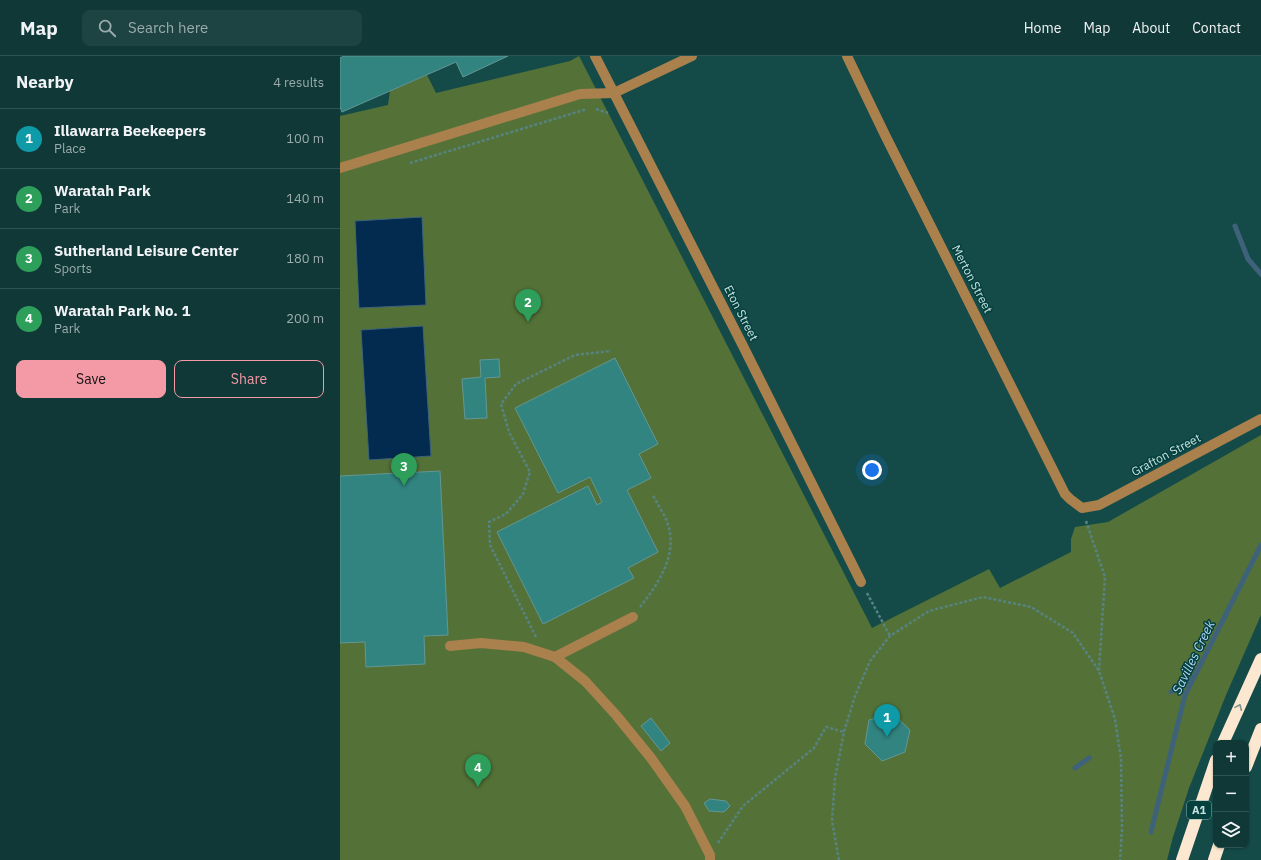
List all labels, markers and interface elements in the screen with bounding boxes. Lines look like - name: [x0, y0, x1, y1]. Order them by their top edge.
- search box: [82, 10, 362, 46]
- text: Map: [20, 16, 58, 40]
- icon: search: [96, 17, 118, 39]
- text: Search here: [128, 18, 208, 37]
- text: Home: [1024, 19, 1061, 37]
- text: Map: [1083, 19, 1110, 37]
- text: About: [1132, 19, 1170, 37]
- text: Contact: [1192, 19, 1241, 37]
- text: Nearby: [16, 71, 74, 93]
- text: 4 results: [273, 74, 324, 91]
- text: Illawarra Beekeepers: [54, 121, 206, 140]
- text: 1: [25, 130, 33, 147]
- text: 100 m: [286, 130, 324, 147]
- text: Place: [54, 140, 86, 157]
- text: Waratah Park: [54, 181, 151, 200]
- text: 2: [25, 190, 33, 207]
- text: 140 m: [286, 190, 324, 207]
- text: Park: [54, 200, 80, 217]
- text: Sutherland Leisure Center: [54, 241, 238, 260]
- street label: Merton Street: [949, 242, 996, 315]
- text: 3: [25, 250, 33, 267]
- text: 180 m: [286, 250, 324, 267]
- text: Sports: [54, 260, 92, 277]
- street label: Eton Street: [721, 282, 762, 343]
- pin: 2: [515, 289, 541, 322]
- text: Waratah Park No. 1: [54, 301, 190, 320]
- text: 4: [25, 310, 33, 327]
- text: 200 m: [286, 310, 324, 327]
- text: Park: [54, 320, 80, 337]
- button: Save: [16, 360, 166, 398]
- button: Share: [174, 360, 324, 398]
- street label: Grafton Street: [1128, 430, 1203, 479]
- pin: 3: [391, 453, 417, 486]
- your location: [862, 460, 882, 480]
- water label: Savilles Creek: [1168, 617, 1219, 697]
- pin: 1: [874, 704, 900, 737]
- one-way arrow: [1234, 704, 1242, 712]
- map controls: [1213, 740, 1249, 848]
- button: +: [1213, 740, 1249, 776]
- pin: 4: [465, 754, 491, 787]
- button: −: [1213, 776, 1249, 812]
- road number: A1: [1187, 801, 1211, 819]
- button: layers: [1213, 812, 1249, 848]

